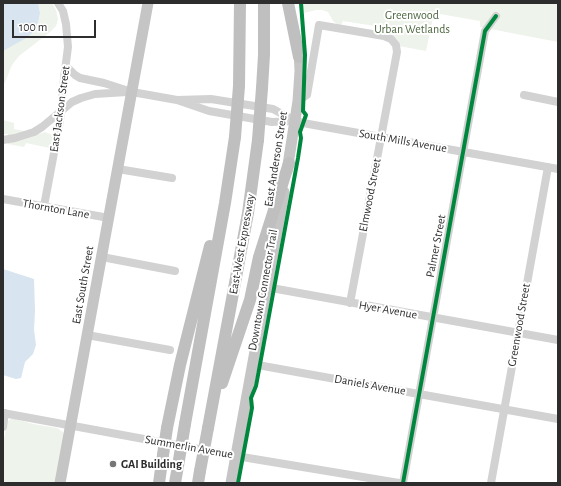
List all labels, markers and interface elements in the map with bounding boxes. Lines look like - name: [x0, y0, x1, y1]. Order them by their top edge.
- park label: Greenwood Urban Wetlands: [374, 8, 450, 36]
- scale bar: [14, 12, 98, 38]
- text: 100 m: [19, 21, 47, 33]
- street label: East Jackson Street: [47, 65, 73, 153]
- street label: East Anderson Street: [261, 110, 291, 208]
- street label: South Mills Avenue: [358, 126, 448, 156]
- street label: Elmwood Street: [356, 157, 384, 233]
- street label: East-West Expressway: [226, 193, 258, 295]
- street label: Thornton Lane: [21, 196, 91, 222]
- street label: Palmer Street: [423, 213, 449, 279]
- street label: Downtown Connector Trail: [245, 228, 281, 352]
- street label: East South Street: [69, 245, 97, 325]
- street label: Greenwood Street: [505, 282, 533, 368]
- street label: Hyer Avenue: [358, 298, 418, 322]
- street label: Daniels Avenue: [333, 372, 407, 398]
- street label: Summerlin Avenue: [144, 432, 234, 462]
- place label: GAI Building: [121, 457, 182, 471]
- marker: GAI Building: [108, 459, 118, 469]

